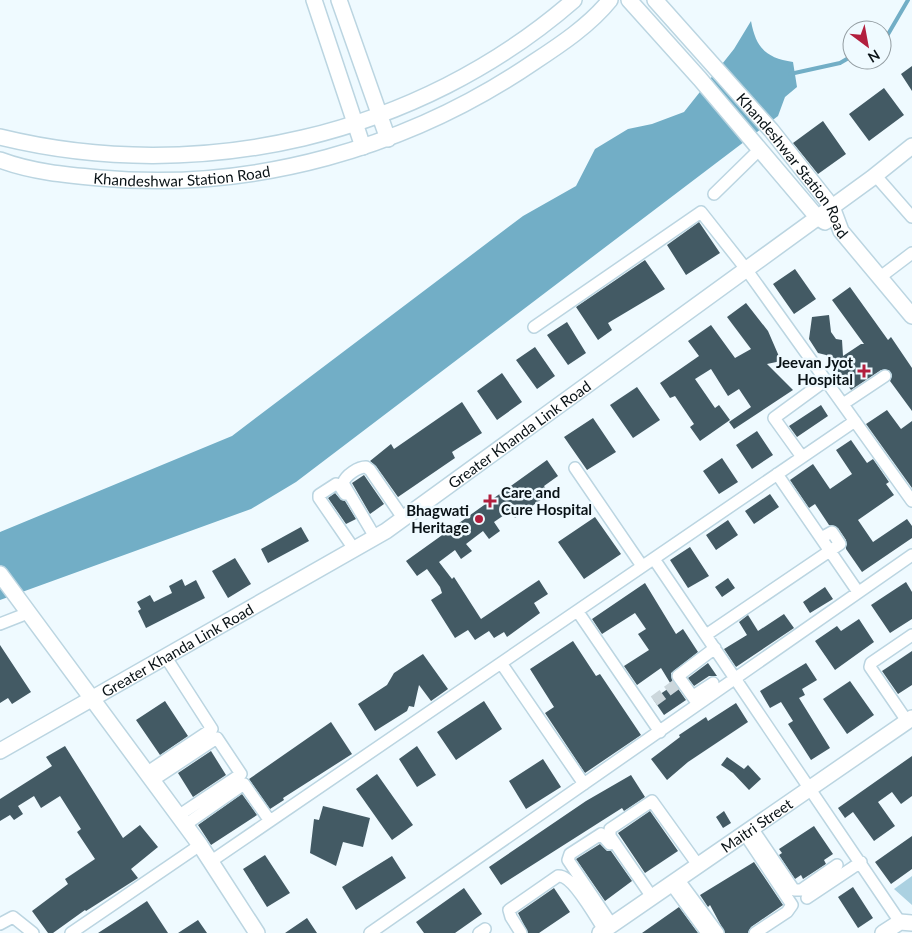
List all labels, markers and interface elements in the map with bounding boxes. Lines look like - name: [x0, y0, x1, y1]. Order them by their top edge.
- north arrow: [842, 20, 892, 70]
- text: N: [865, 46, 883, 67]
- street label: Khandeshwar Station Road: [733, 89, 852, 242]
- street label: Khandeshwar Station Road: [93, 161, 272, 190]
- place label: Jeevan Jyot Hospital: [776, 353, 853, 388]
- marker: Jeevan Jyot Hospital: [857, 364, 871, 378]
- street label: Greater Khanda Link Road: [444, 376, 594, 492]
- place label: Care and Cure Hospital: [501, 483, 592, 518]
- marker: Care and Cure Hospital: [483, 494, 497, 508]
- place label: Bhagwati Heritage: [406, 501, 469, 536]
- marker: Bhagwati Heritage: [473, 513, 485, 525]
- street label: Greater Khanda Link Road: [98, 600, 256, 700]
- street label: Maitri Street: [717, 794, 796, 856]

